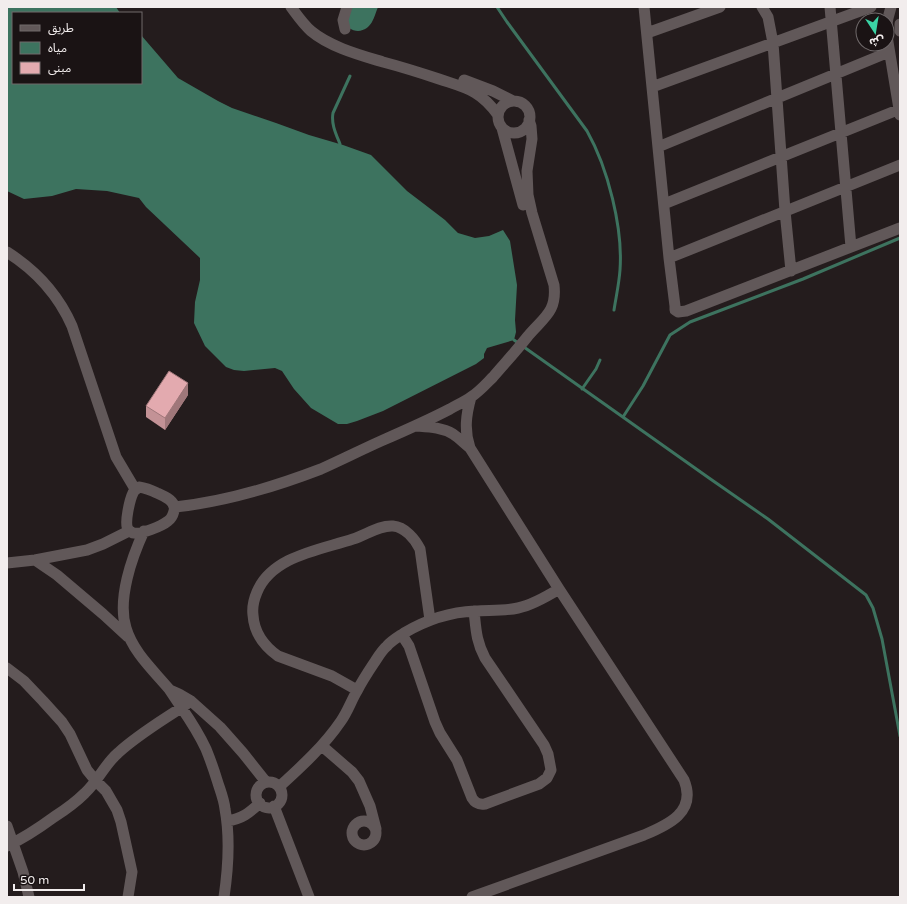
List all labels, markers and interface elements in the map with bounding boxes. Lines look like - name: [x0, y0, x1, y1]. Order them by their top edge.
- legend: [12, 12, 142, 84]
- north arrow: [855, 12, 895, 52]
- text: طريق: [48, 21, 74, 36]
- text: ش: [868, 33, 886, 49]
- text: مياه: [48, 41, 67, 55]
- text: مبنى: [48, 61, 71, 75]
- scale bar: [14, 866, 84, 892]
- text: 50 m: [20, 873, 49, 887]

